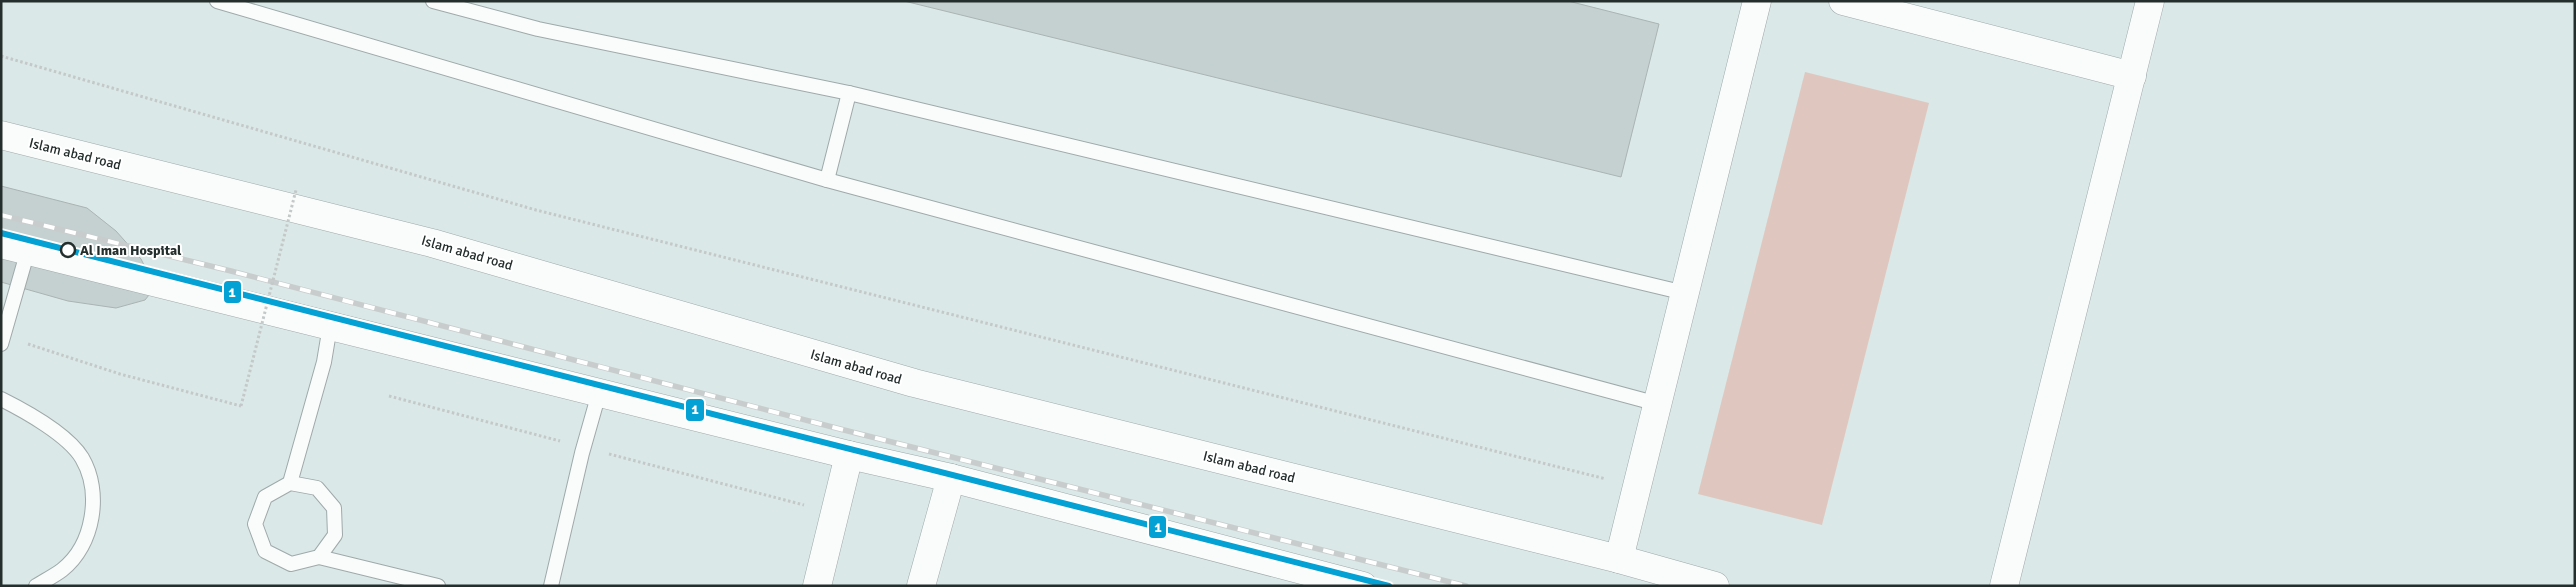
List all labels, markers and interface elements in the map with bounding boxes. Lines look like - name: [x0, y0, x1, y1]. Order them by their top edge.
- street label: Islam abad road: [27, 134, 123, 174]
- street label: Islam abad road: [419, 232, 515, 274]
- marker: Al Iman Hospital: [60, 242, 76, 258]
- place label: Al Iman Hospital: [80, 242, 182, 259]
- line badge: 1: [223, 280, 242, 304]
- text: 1: [228, 284, 236, 301]
- street label: Islam abad road: [808, 346, 904, 388]
- line badge: 1: [685, 398, 705, 422]
- text: 1: [691, 401, 699, 418]
- street label: Islam abad road: [1201, 447, 1297, 487]
- line badge: 1: [1148, 515, 1167, 539]
- text: 1: [1154, 519, 1162, 536]

